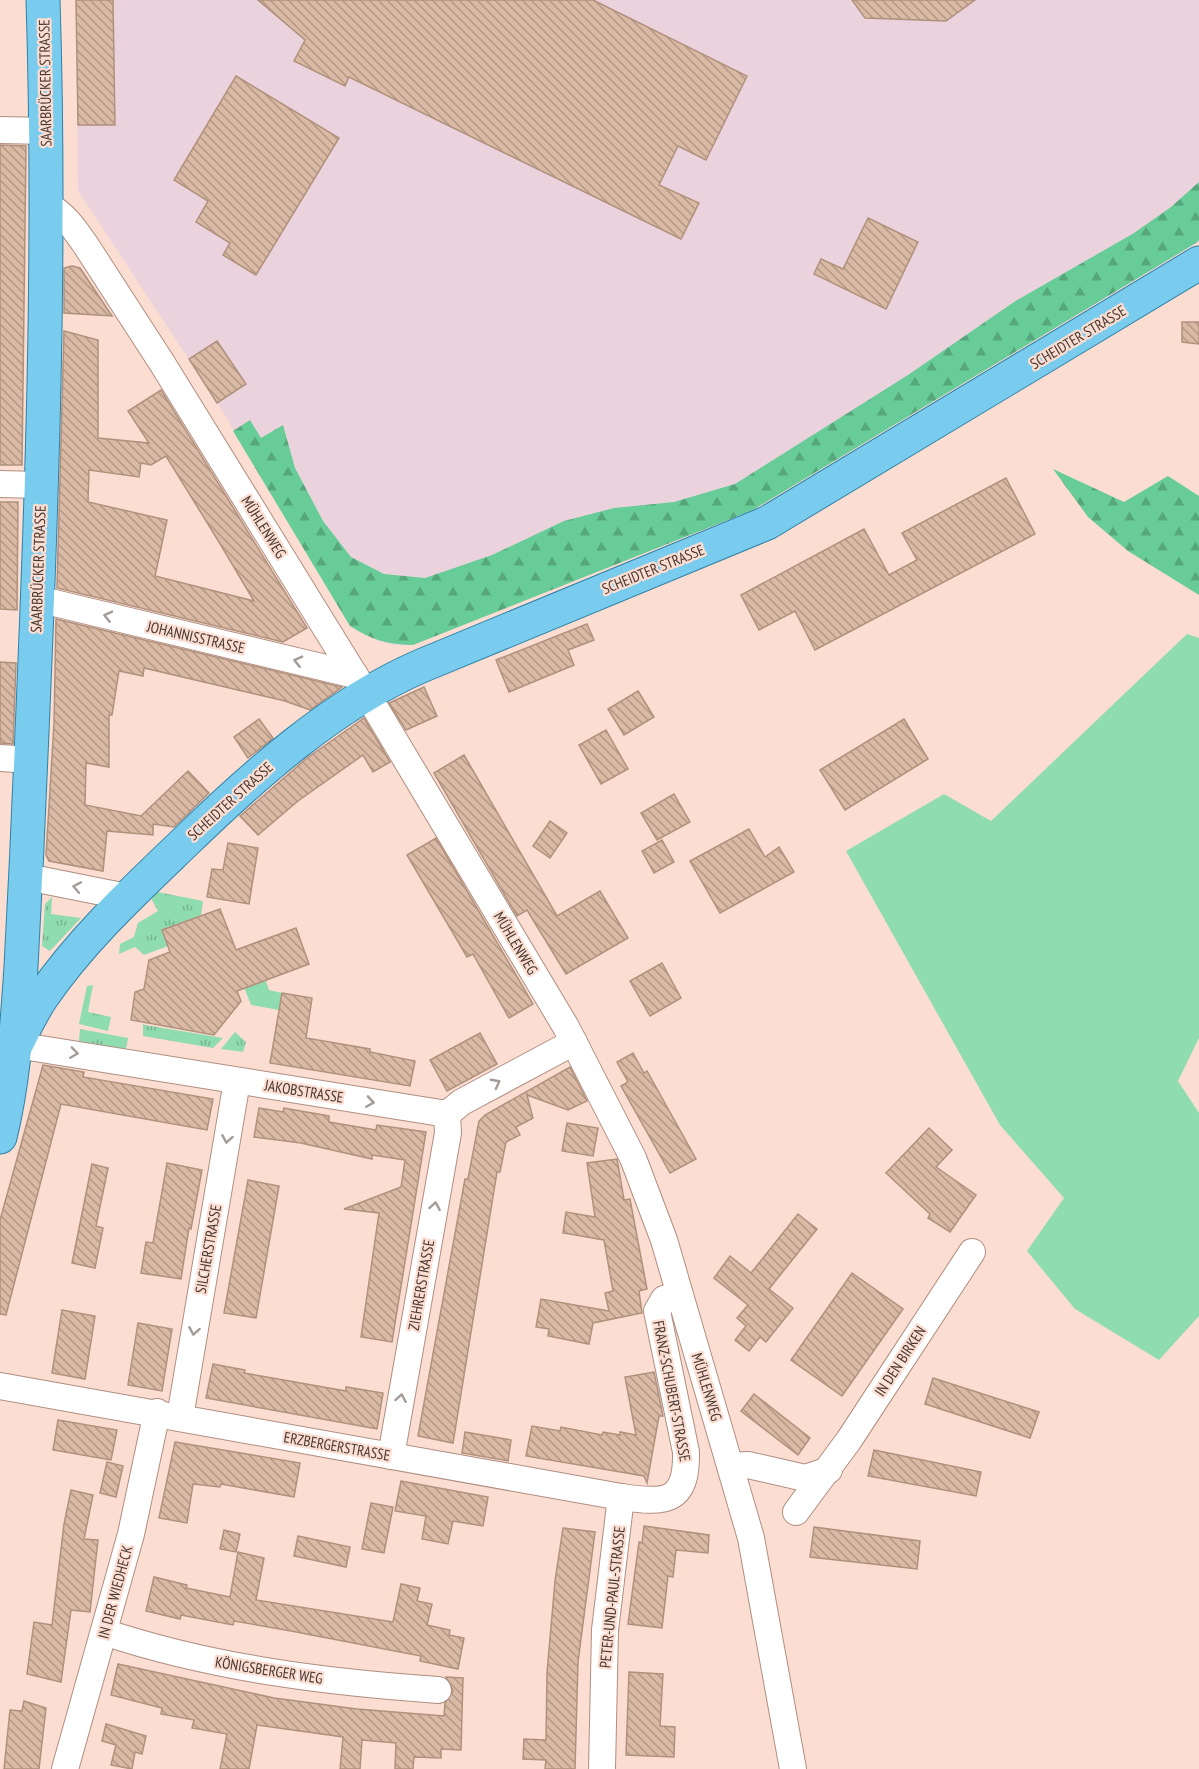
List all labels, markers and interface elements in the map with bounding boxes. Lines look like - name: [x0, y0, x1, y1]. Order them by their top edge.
- street label: SAARBRÜCKER STRASSE: [34, 19, 56, 147]
- street label: SCHEIDTER STRASSE: [1027, 301, 1129, 373]
- street label: MÜHLENWEG: [237, 492, 291, 562]
- street label: SAARBRÜCKER STRASSE: [26, 505, 50, 633]
- street label: SCHEIDTER STRASSE: [599, 540, 707, 598]
- one-way arrow: [104, 611, 114, 624]
- street label: JOHANNISSTRASSE: [144, 616, 247, 657]
- one-way arrow: [293, 656, 303, 669]
- street label: SCHEIDTER STRASSE: [183, 758, 277, 844]
- one-way arrow: [72, 881, 82, 894]
- street label: MÜHLENWEG: [490, 908, 542, 978]
- one-way arrow: [69, 1047, 78, 1059]
- street label: JAKOBSTRASSE: [262, 1075, 345, 1107]
- one-way arrow: [490, 1079, 501, 1090]
- one-way arrow: [364, 1095, 374, 1108]
- one-way arrow: [221, 1133, 234, 1143]
- one-way arrow: [428, 1201, 441, 1211]
- street label: SILCHERSTRASSE: [191, 1203, 225, 1295]
- street label: ZIEHRERSTRASSE: [404, 1238, 438, 1332]
- street label: FRANZ-SCHUBERT-STRASSE: [649, 1319, 695, 1463]
- street label: IN DEN BIRKEN: [870, 1322, 930, 1400]
- one-way arrow: [188, 1325, 201, 1335]
- street label: MÜHLENWEG: [688, 1351, 726, 1423]
- one-way arrow: [394, 1393, 407, 1403]
- street label: ERZBERGERSTRASSE: [282, 1427, 392, 1465]
- street label: PETER-UND-PAUL-STRASSE: [595, 1525, 629, 1669]
- street label: IN DER WIEDHECK: [93, 1543, 137, 1641]
- street label: KÖNIGSBERGER WEG: [214, 1652, 324, 1688]

